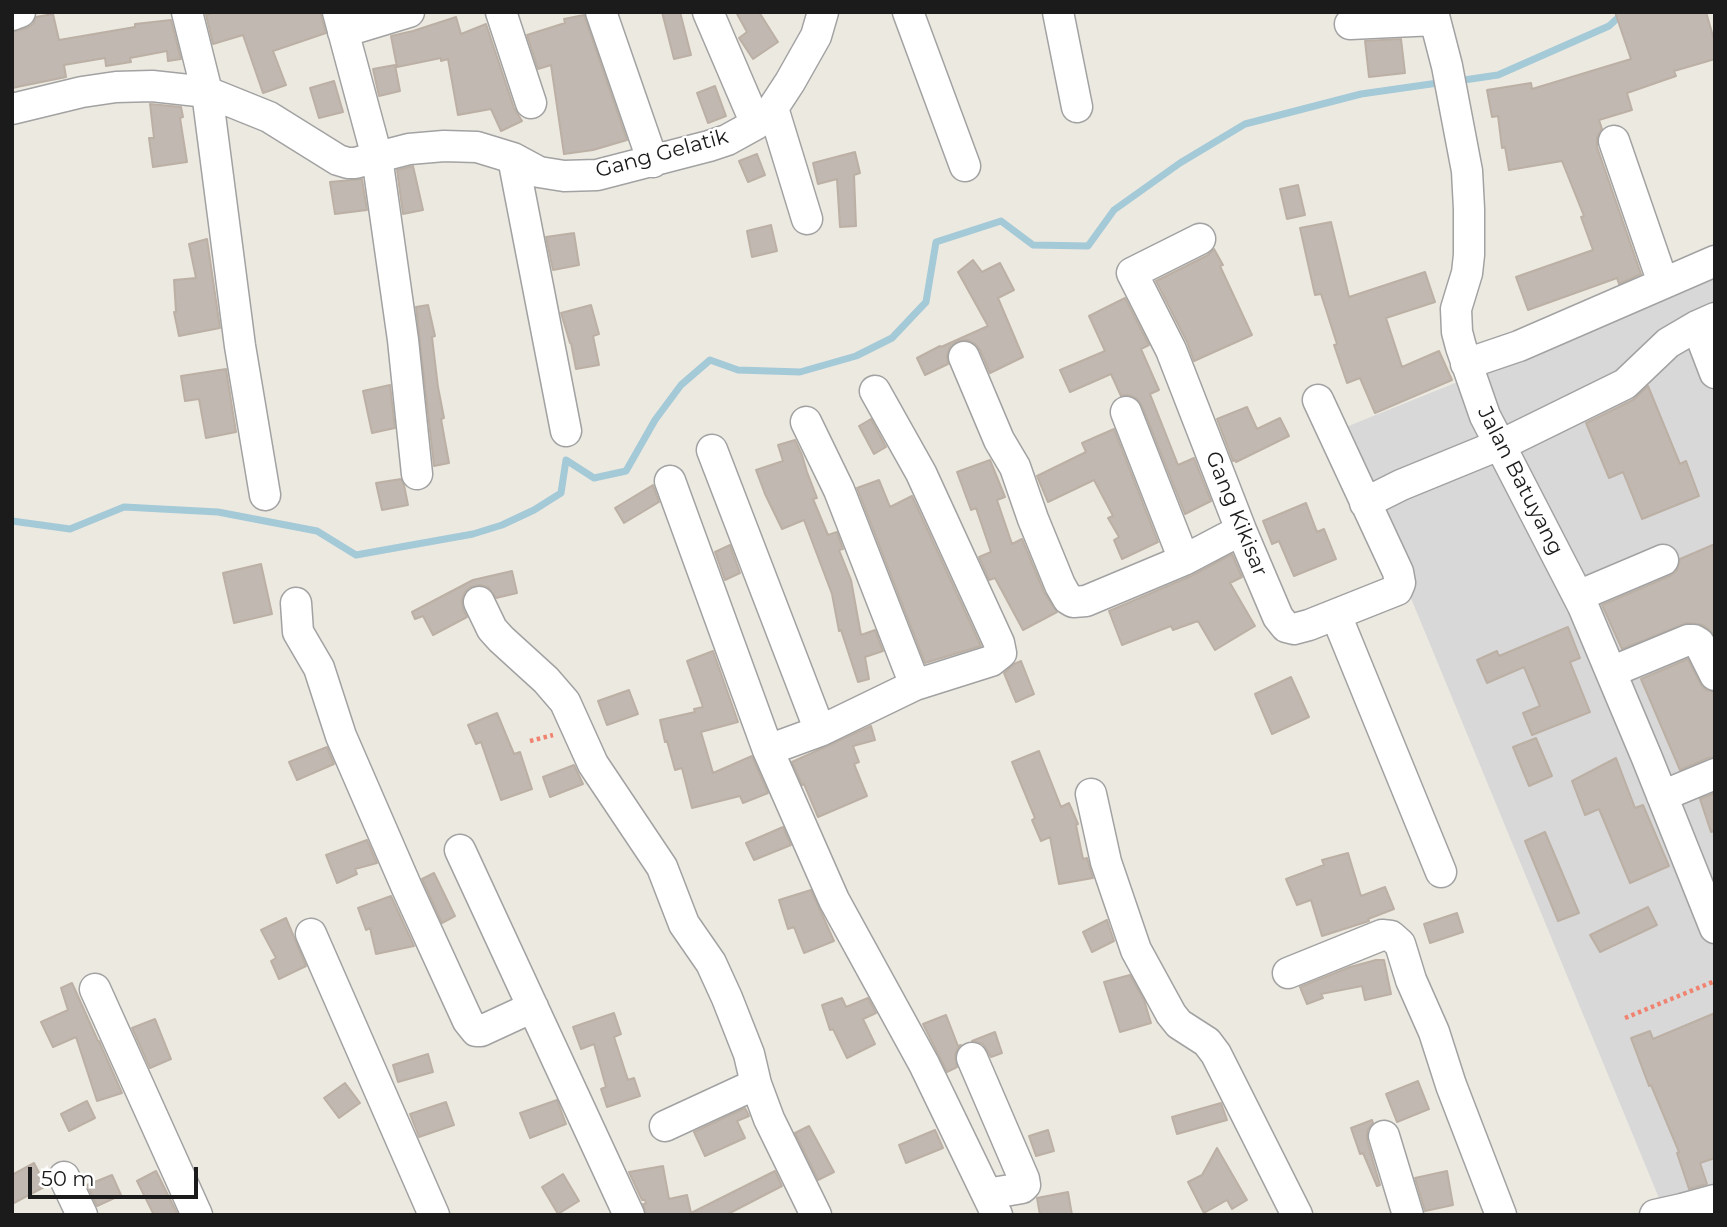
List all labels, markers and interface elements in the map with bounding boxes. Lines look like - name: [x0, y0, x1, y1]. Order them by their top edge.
- street label: Gang Gelatik: [593, 124, 731, 184]
- street label: Jalan Batuyang: [1472, 403, 1568, 559]
- street label: Gang Kikisar: [1199, 448, 1273, 580]
- scale bar: [32, 1154, 201, 1198]
- text: 50 m: [41, 1166, 95, 1191]

